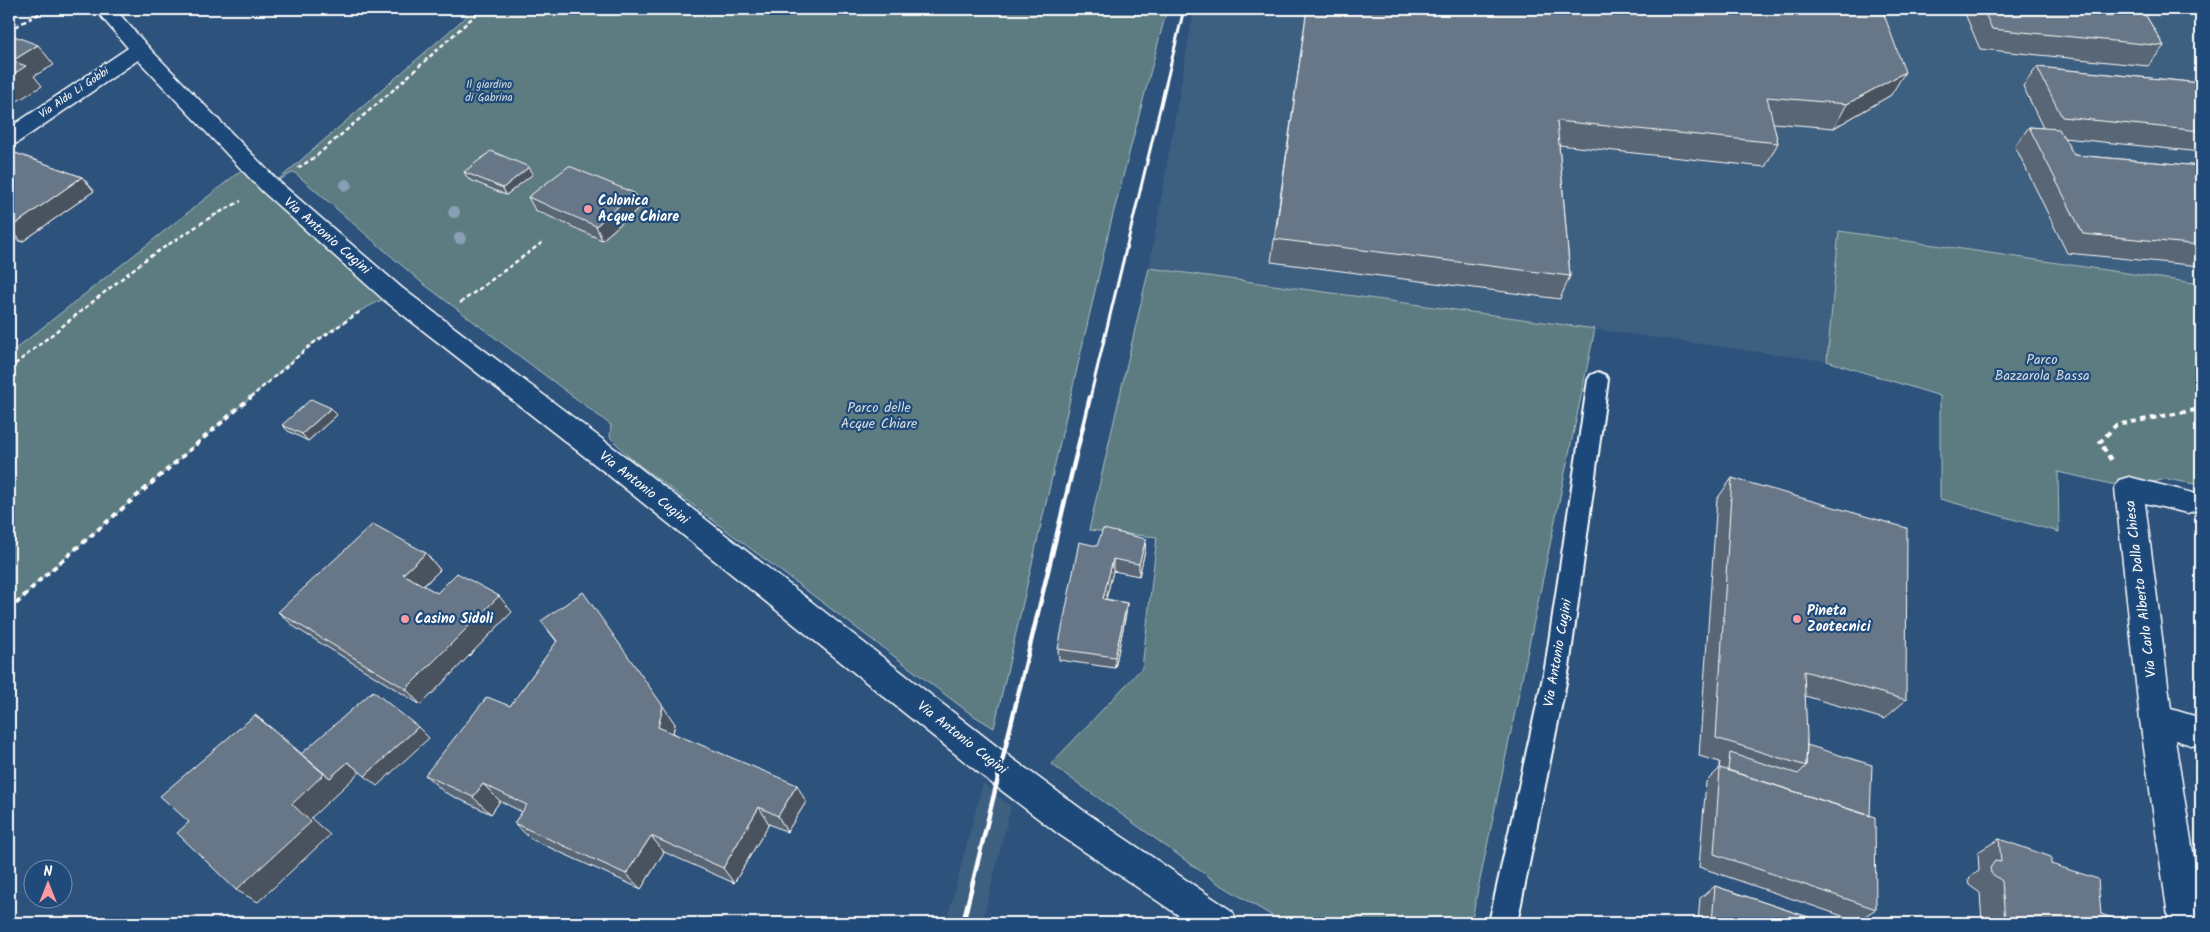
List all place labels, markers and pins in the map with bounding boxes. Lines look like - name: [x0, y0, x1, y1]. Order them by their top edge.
- place label: Colonica Acque Chiare: [598, 190, 679, 228]
- marker: Colonica Acque Chiare: [582, 203, 594, 215]
- place label: Pineta Zootecnici: [1807, 600, 1871, 638]
- place label: Casino Sidoli: [415, 608, 494, 630]
- marker: Casino Sidoli: [399, 613, 411, 625]
- marker: Pineta Zootecnici: [1791, 613, 1803, 625]

